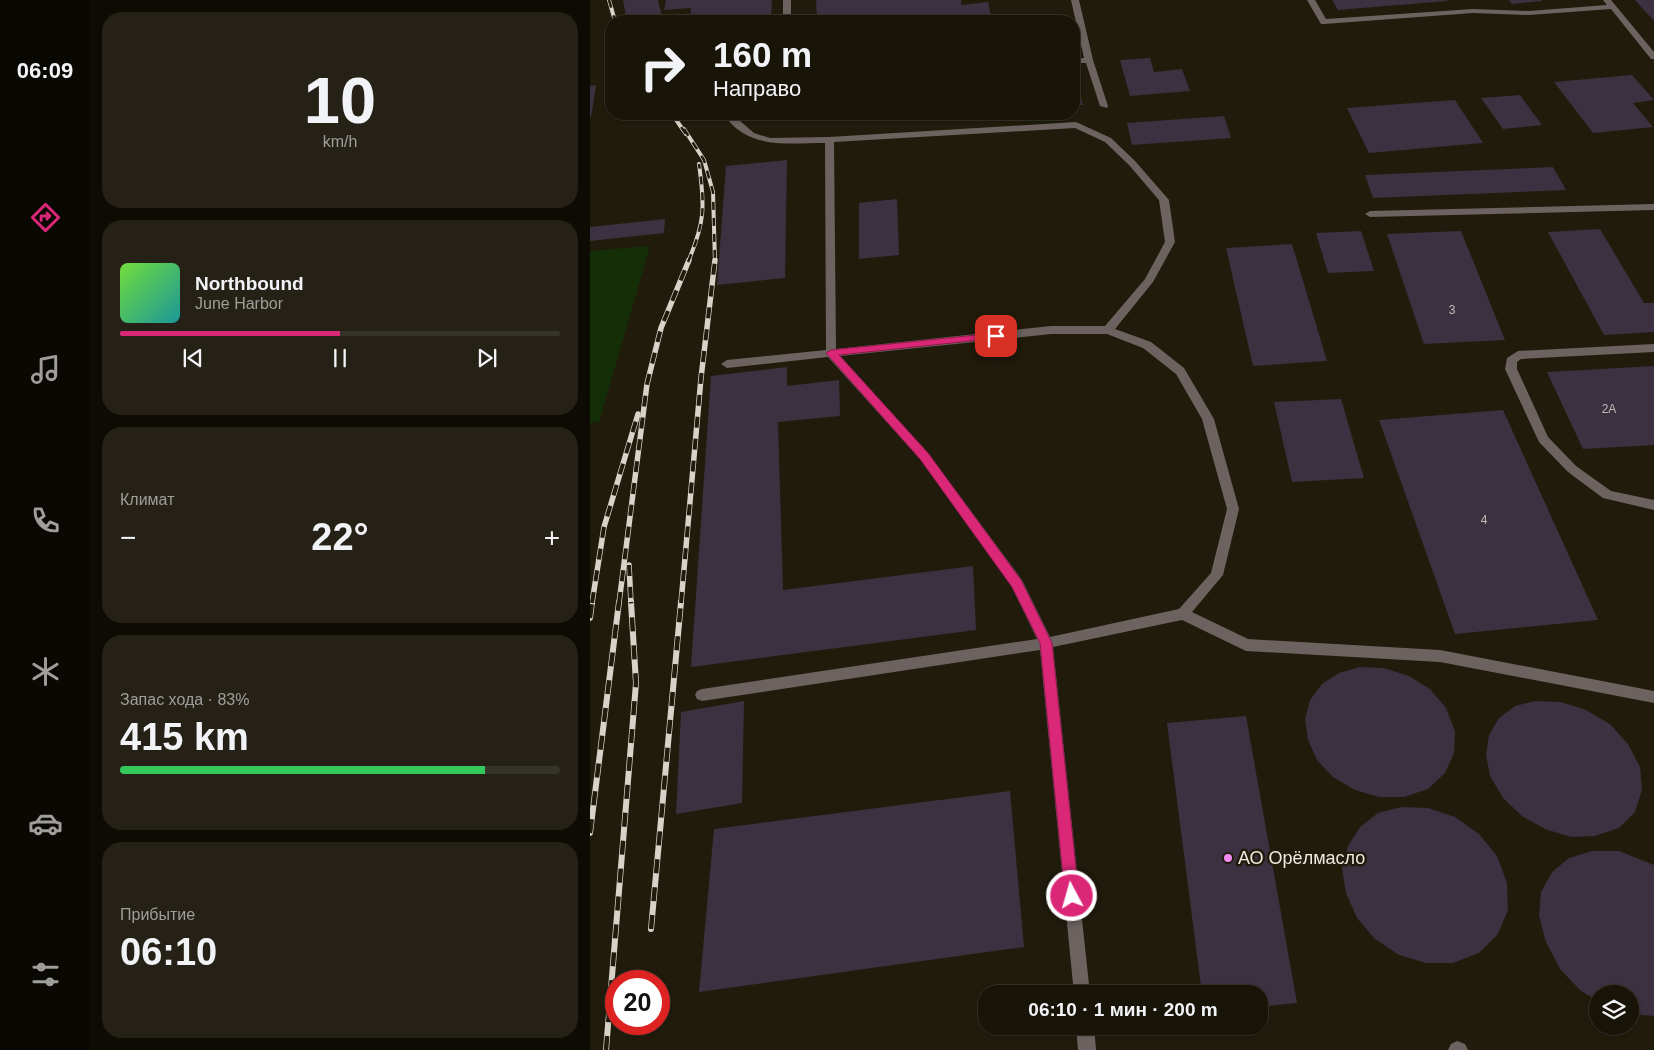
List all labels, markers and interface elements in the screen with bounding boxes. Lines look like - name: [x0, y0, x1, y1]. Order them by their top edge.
- icon: right: [630, 35, 695, 100]
- text: 160 m: [713, 35, 812, 74]
- text: 06:09: [17, 58, 73, 83]
- text: 10: [304, 64, 376, 137]
- text: Направо: [713, 76, 801, 101]
- text: km/h: [323, 133, 357, 150]
- icon: directions: [28, 200, 63, 235]
- text: Northbound: [195, 273, 304, 294]
- text: June Harbor: [195, 295, 283, 312]
- house number: 3: [1449, 303, 1456, 317]
- pin: [975, 315, 1017, 357]
- icon: arrive: [982, 322, 1010, 350]
- icon: previous: [179, 344, 207, 372]
- icon: pause: [326, 344, 354, 372]
- icon: next: [473, 344, 501, 372]
- icon: music: [28, 352, 63, 387]
- house number: 2А: [1602, 402, 1616, 416]
- text: Климат: [120, 491, 174, 508]
- icon: phone: [28, 503, 63, 538]
- house number: 4: [1481, 513, 1488, 527]
- text: 22°: [311, 516, 369, 558]
- text: −: [120, 522, 136, 553]
- text: +: [544, 522, 560, 553]
- icon: climate: [28, 654, 63, 689]
- text: Запас хода · 83%: [120, 691, 249, 708]
- text: 415 km: [120, 716, 249, 758]
- icon: car: [28, 806, 63, 841]
- place label: АО Орёлмасло: [1238, 848, 1365, 868]
- marker: АО Орёлмасло: [1222, 852, 1234, 864]
- position arrow: [1045, 869, 1097, 921]
- text: Прибытие: [120, 906, 195, 923]
- text: 06:10: [120, 931, 217, 973]
- icon: filters: [28, 957, 63, 992]
- speed limit sign: 20: [605, 970, 670, 1035]
- map controls: [1589, 985, 1639, 1035]
- button: layers: [1589, 985, 1639, 1035]
- text: 06:10 · 1 мин · 200 m: [1028, 999, 1218, 1020]

